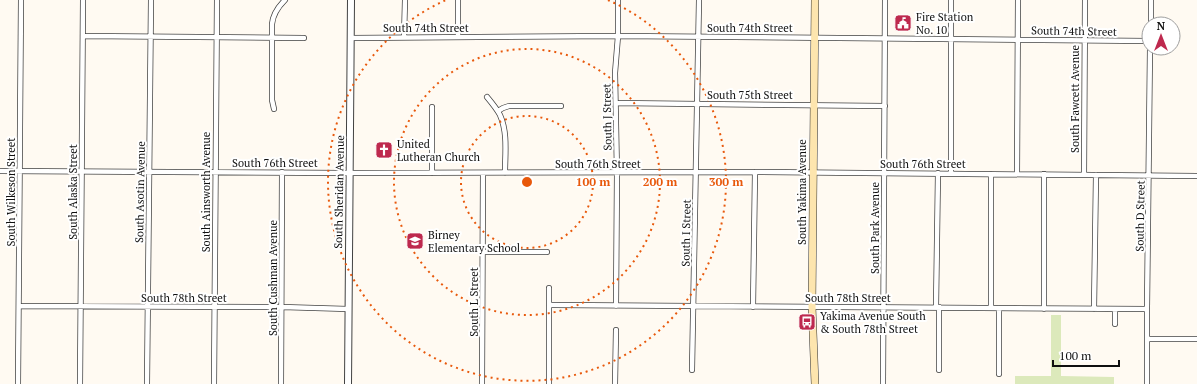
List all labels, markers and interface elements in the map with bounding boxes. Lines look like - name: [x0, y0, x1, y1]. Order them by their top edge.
- place label: Fire Station No. 10: [916, 10, 974, 37]
- public building icon: Fire Station No. 10: [893, 13, 913, 33]
- north arrow: [1141, 16, 1181, 56]
- text: N: [1157, 19, 1166, 33]
- street label: South 74th Street: [383, 21, 469, 35]
- street label: South 74th Street: [707, 21, 793, 35]
- street label: South 74th Street: [1031, 23, 1117, 39]
- street label: South Fawcett Avenue: [1068, 45, 1082, 153]
- street label: South J Street: [599, 83, 615, 151]
- street label: South 75th Street: [707, 88, 793, 102]
- street label: South Ainsworth Avenue: [199, 131, 213, 252]
- street label: South Sheridan Avenue: [331, 135, 347, 249]
- place label: United Lutheran Church: [397, 137, 481, 164]
- street label: South Wilkeson Street: [4, 138, 18, 246]
- street label: South Yakima Avenue: [795, 139, 809, 245]
- street label: South Asotin Avenue: [132, 140, 148, 243]
- church icon: United Lutheran Church: [374, 140, 394, 160]
- street label: South Alaska Street: [66, 144, 80, 240]
- street label: South 76th Street: [232, 156, 318, 170]
- street label: South 76th Street: [555, 157, 641, 171]
- street label: South 76th Street: [880, 157, 966, 171]
- text: 100 m: [576, 174, 610, 189]
- text: 200 m: [643, 174, 677, 189]
- text: 300 m: [709, 174, 743, 189]
- centre of rings: [520, 175, 534, 189]
- street label: South D Street: [1132, 180, 1148, 252]
- street label: South Park Avenue: [868, 182, 882, 274]
- street label: South I Street: [678, 199, 694, 267]
- street label: South Cushman Avenue: [266, 219, 280, 336]
- place label: Birney Elementary School: [428, 228, 520, 255]
- school or university icon: Birney Elementary School: [405, 231, 425, 251]
- street label: South L Street: [467, 267, 481, 337]
- street label: South 78th Street: [141, 291, 227, 305]
- street label: South 78th Street: [805, 291, 891, 305]
- place label: Yakima Avenue South & South 78th Street: [820, 309, 926, 336]
- bus stop icon: Yakima Avenue South & South 78th Street: [797, 312, 817, 332]
- scale bar: [1053, 342, 1119, 368]
- text: 100 m: [1059, 348, 1092, 363]

